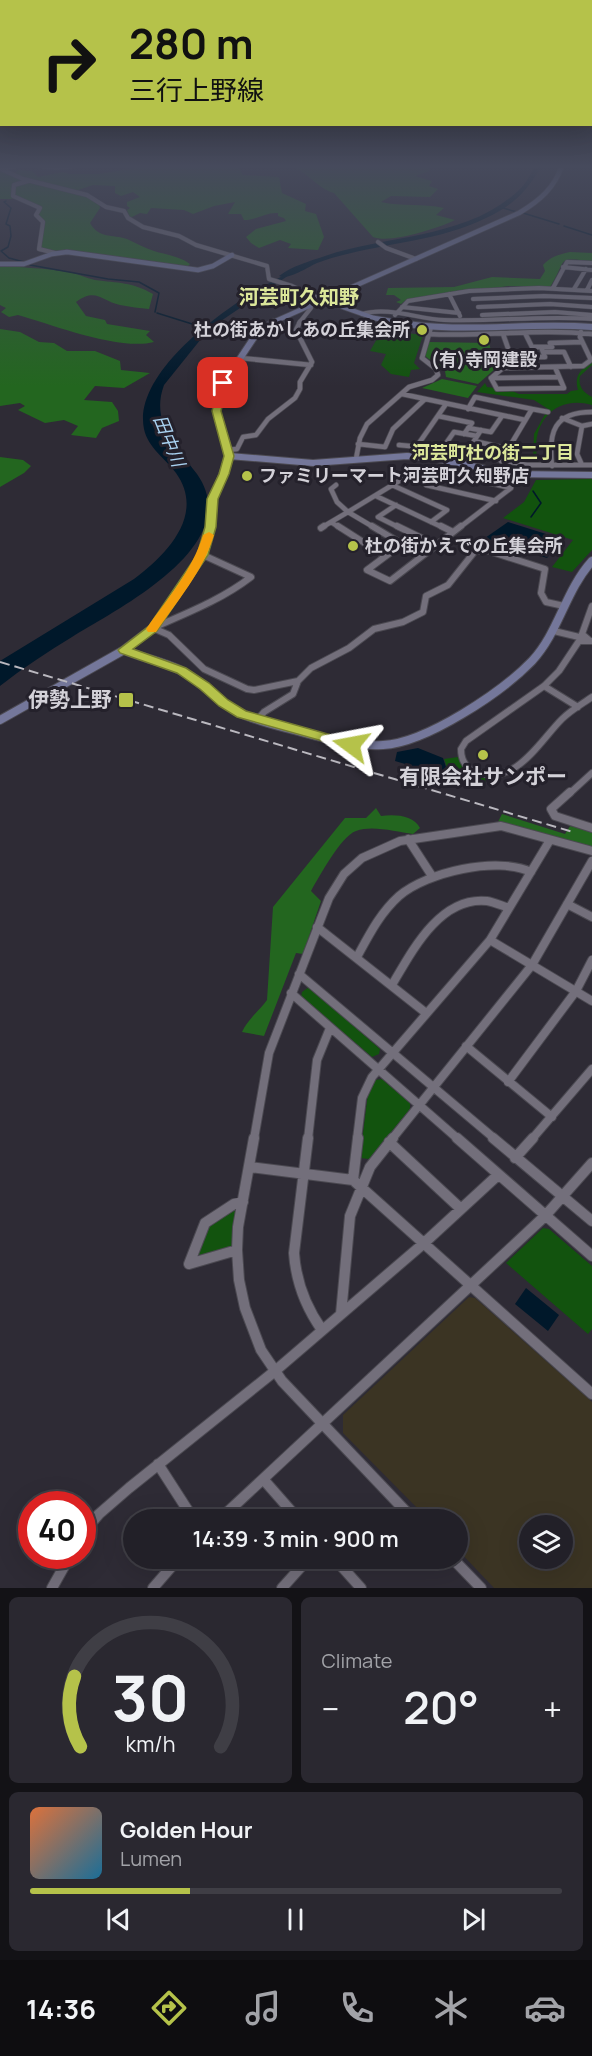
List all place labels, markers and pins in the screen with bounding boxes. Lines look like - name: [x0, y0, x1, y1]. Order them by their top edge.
- place label: 杜の街あかしあの丘集会所: [194, 317, 410, 341]
- marker: 杜の街あかしあの丘集会所: [415, 323, 429, 337]
- marker: (有)寺岡建設: [477, 333, 491, 347]
- place label: (有)寺岡建設: [431, 347, 537, 371]
- pin: [197, 357, 248, 408]
- place label: ファミリーマート河芸町久知野店: [259, 463, 529, 487]
- marker: ファミリーマート河芸町久知野店: [240, 469, 254, 483]
- place label: 杜の街かえでの丘集会所: [365, 533, 562, 557]
- marker: 杜の街かえでの丘集会所: [346, 539, 360, 553]
- place label: 伊勢上野: [28, 685, 112, 713]
- marker: 伊勢上野: [117, 691, 135, 709]
- marker: 有限会社サンポー: [476, 748, 490, 762]
- place label: 有限会社サンポー: [399, 762, 567, 790]

